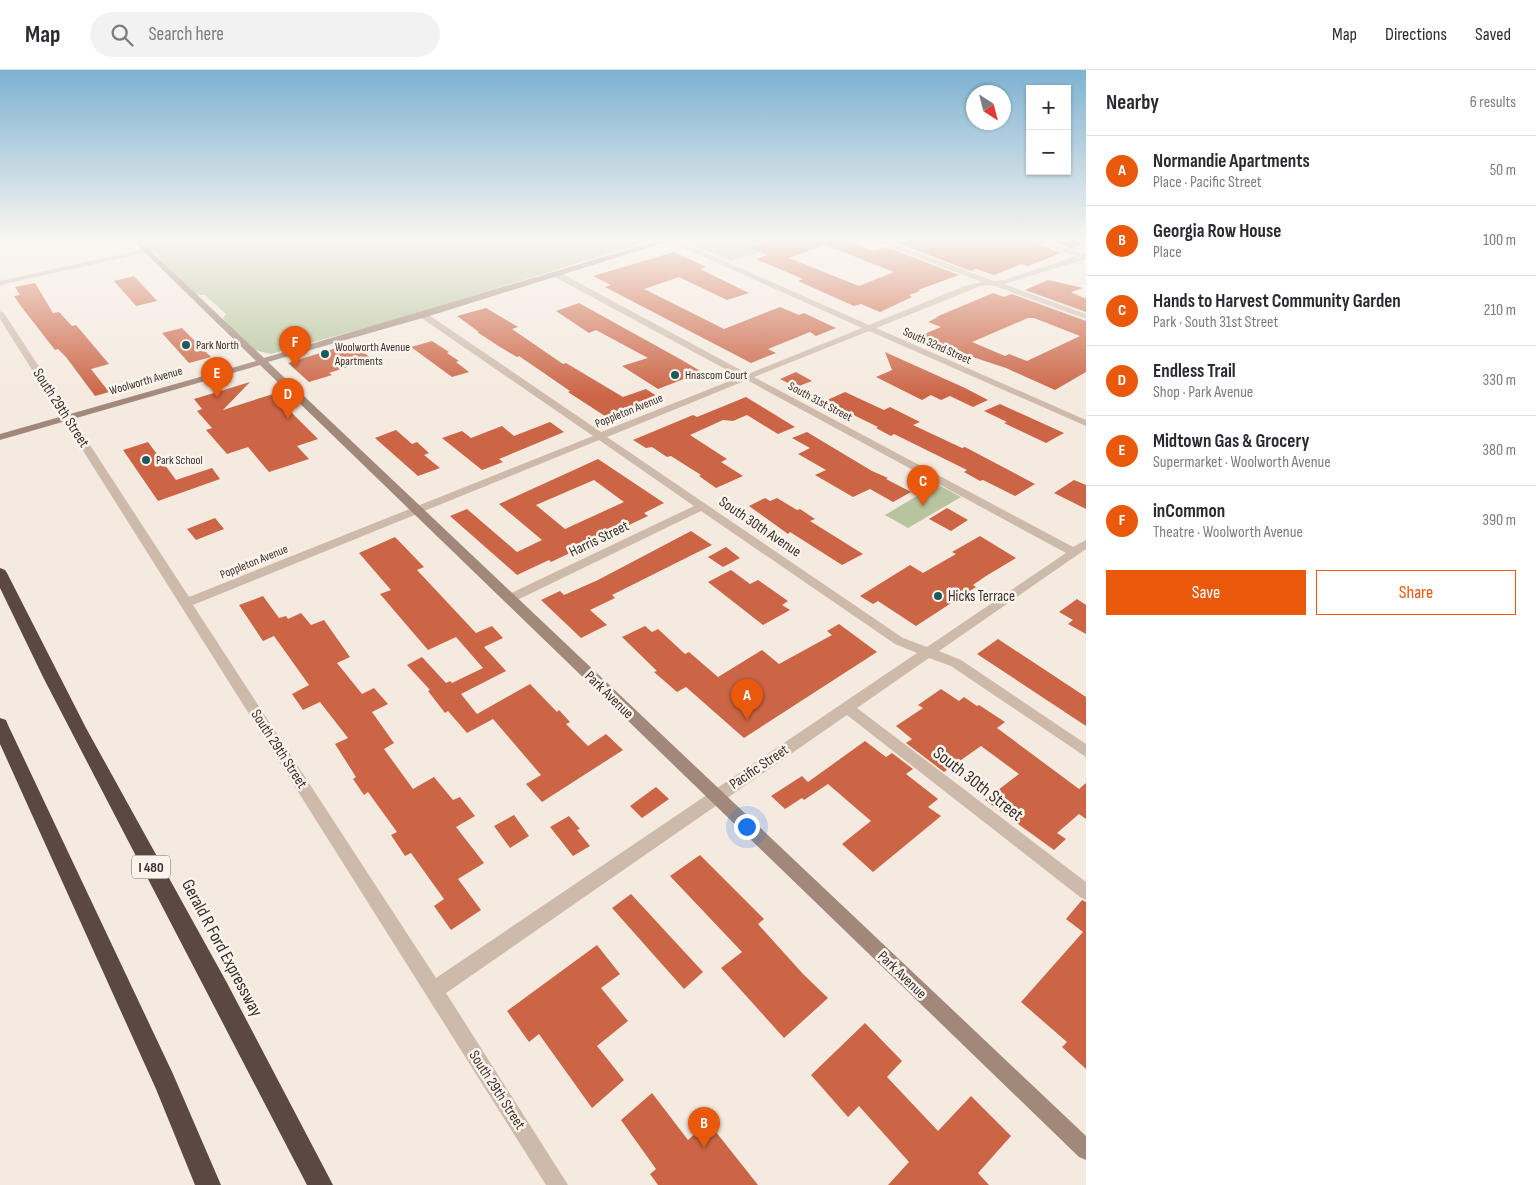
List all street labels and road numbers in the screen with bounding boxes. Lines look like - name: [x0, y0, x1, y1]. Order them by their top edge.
- street label: South 32nd Street: [901, 324, 974, 368]
- street label: Woolworth Avenue: [108, 363, 184, 399]
- street label: South 29th Street: [28, 365, 94, 451]
- street label: South 31st Street: [785, 379, 855, 425]
- street label: Poppleton Avenue: [593, 391, 665, 431]
- street label: South 30th Avenue: [715, 492, 805, 562]
- street label: Harris Street: [566, 516, 632, 562]
- street label: Poppleton Avenue: [218, 542, 290, 582]
- street label: Park Avenue: [580, 667, 638, 723]
- street label: South 29th Street: [246, 706, 312, 792]
- street label: Pacific Street: [726, 740, 793, 794]
- street label: South 30th Street: [929, 742, 1028, 826]
- road number: I 480: [132, 856, 170, 879]
- street label: Gerald R Ford Expressway: [177, 876, 267, 1020]
- street label: Park Avenue: [873, 947, 931, 1003]
- street label: South 29th Street: [464, 1047, 530, 1133]

